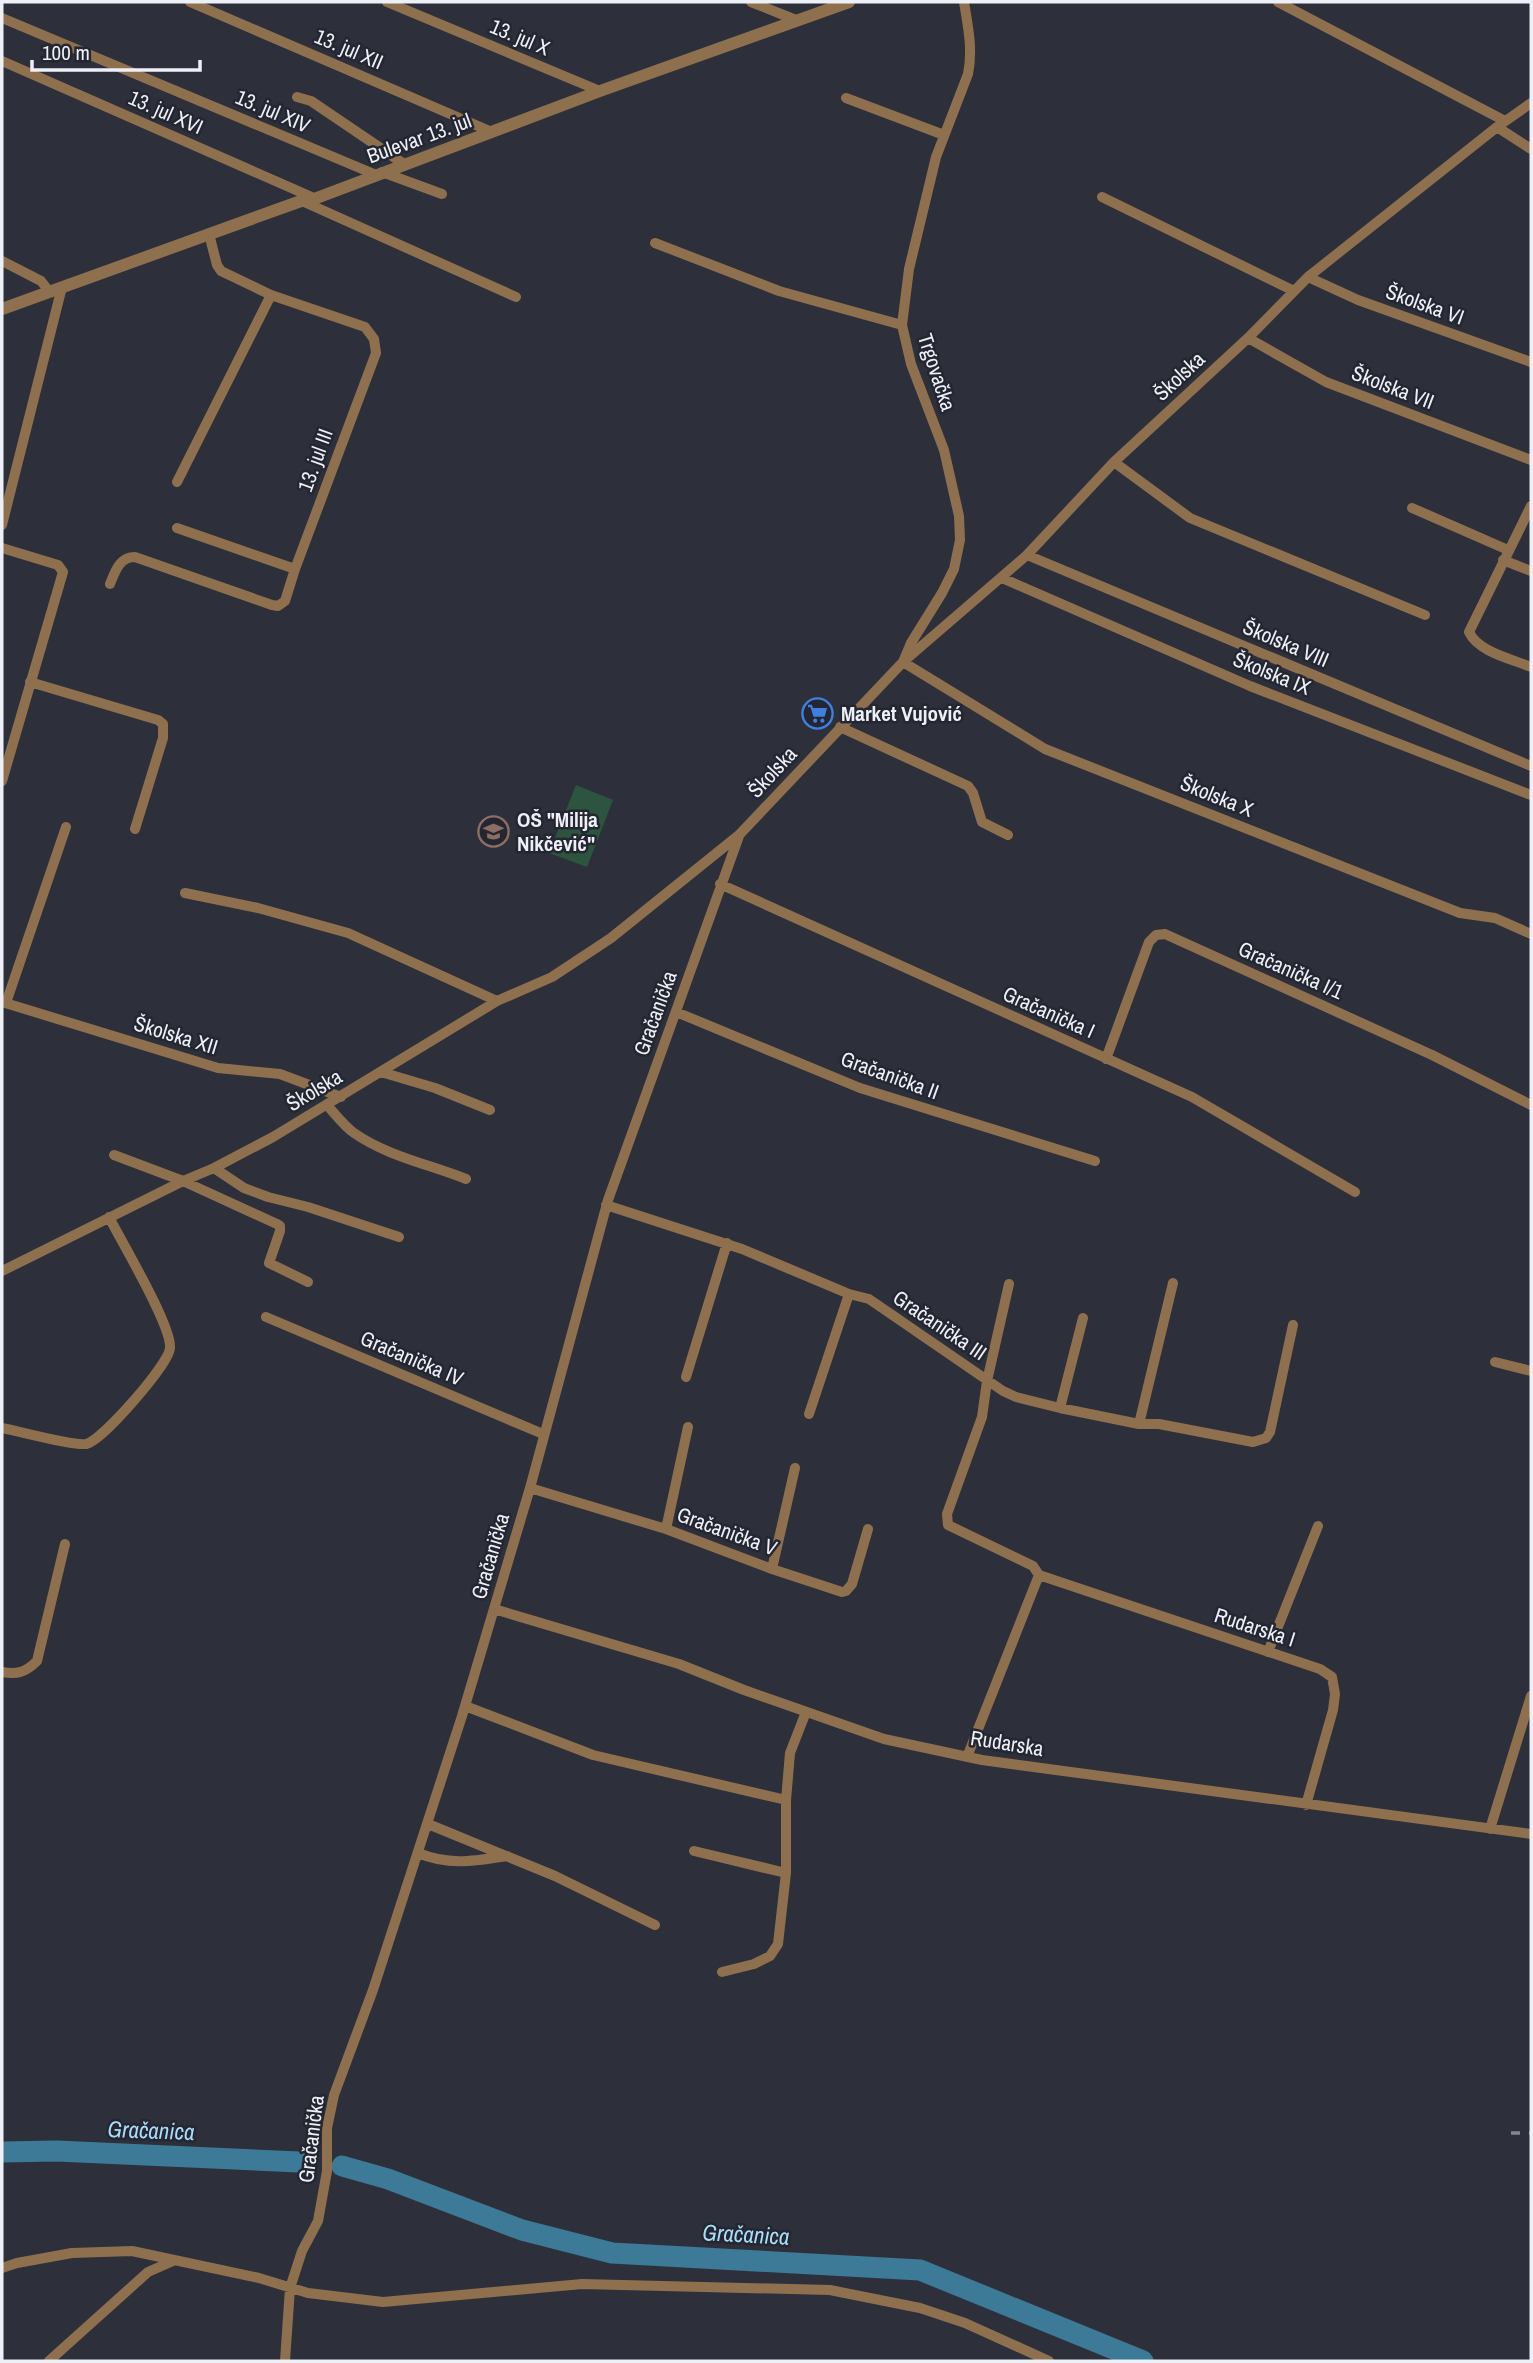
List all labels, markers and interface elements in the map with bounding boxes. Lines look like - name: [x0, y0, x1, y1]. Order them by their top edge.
- street label: 13. jul X: [486, 11, 555, 63]
- street label: 13. jul XII: [310, 22, 388, 76]
- scale bar: [32, 28, 200, 72]
- text: 100 m: [42, 38, 90, 67]
- street label: 13. jul XIV: [231, 82, 315, 140]
- street label: 13. jul XVI: [124, 83, 208, 141]
- street label: Bulevar 13. jul: [363, 106, 475, 170]
- street label: Školska VI: [1382, 276, 1468, 332]
- street label: Trgovačka: [911, 330, 963, 415]
- street label: Školska: [1147, 345, 1211, 407]
- street label: Školska VII: [1348, 358, 1438, 416]
- street label: 13. jul III: [290, 424, 340, 496]
- street label: Školska VIII: [1238, 612, 1334, 674]
- street label: Školska IX: [1229, 644, 1316, 702]
- supermarket icon: Market Vujović: [801, 696, 835, 730]
- place label: Market Vujović: [841, 699, 962, 728]
- street label: Školska: [741, 740, 803, 804]
- street label: Školska X: [1176, 768, 1258, 824]
- place label: OŠ "Milija Nikčević": [517, 805, 598, 858]
- school or university icon: OŠ "Milija Nikčević": [477, 814, 511, 848]
- street label: Gračanička I/1: [1234, 934, 1348, 1006]
- street label: Gračanička: [626, 966, 684, 1059]
- street label: Gračanička I: [999, 979, 1099, 1045]
- street label: Školska XII: [131, 1009, 221, 1061]
- street label: Gračanička II: [837, 1044, 943, 1106]
- street label: Školska: [281, 1062, 348, 1118]
- street label: Gračanička III: [887, 1283, 993, 1367]
- street label: Gračanička IV: [356, 1323, 468, 1393]
- street label: Gračanička V: [673, 1500, 781, 1563]
- street label: Gračanička: [464, 1509, 516, 1602]
- street label: Rudarska I: [1211, 1600, 1299, 1654]
- street label: Rudarska: [968, 1723, 1046, 1763]
- street label: Gračanička: [291, 2093, 331, 2184]
- water label: Gračanica: [107, 2113, 195, 2147]
- water label: Gračanica: [702, 2216, 790, 2252]

